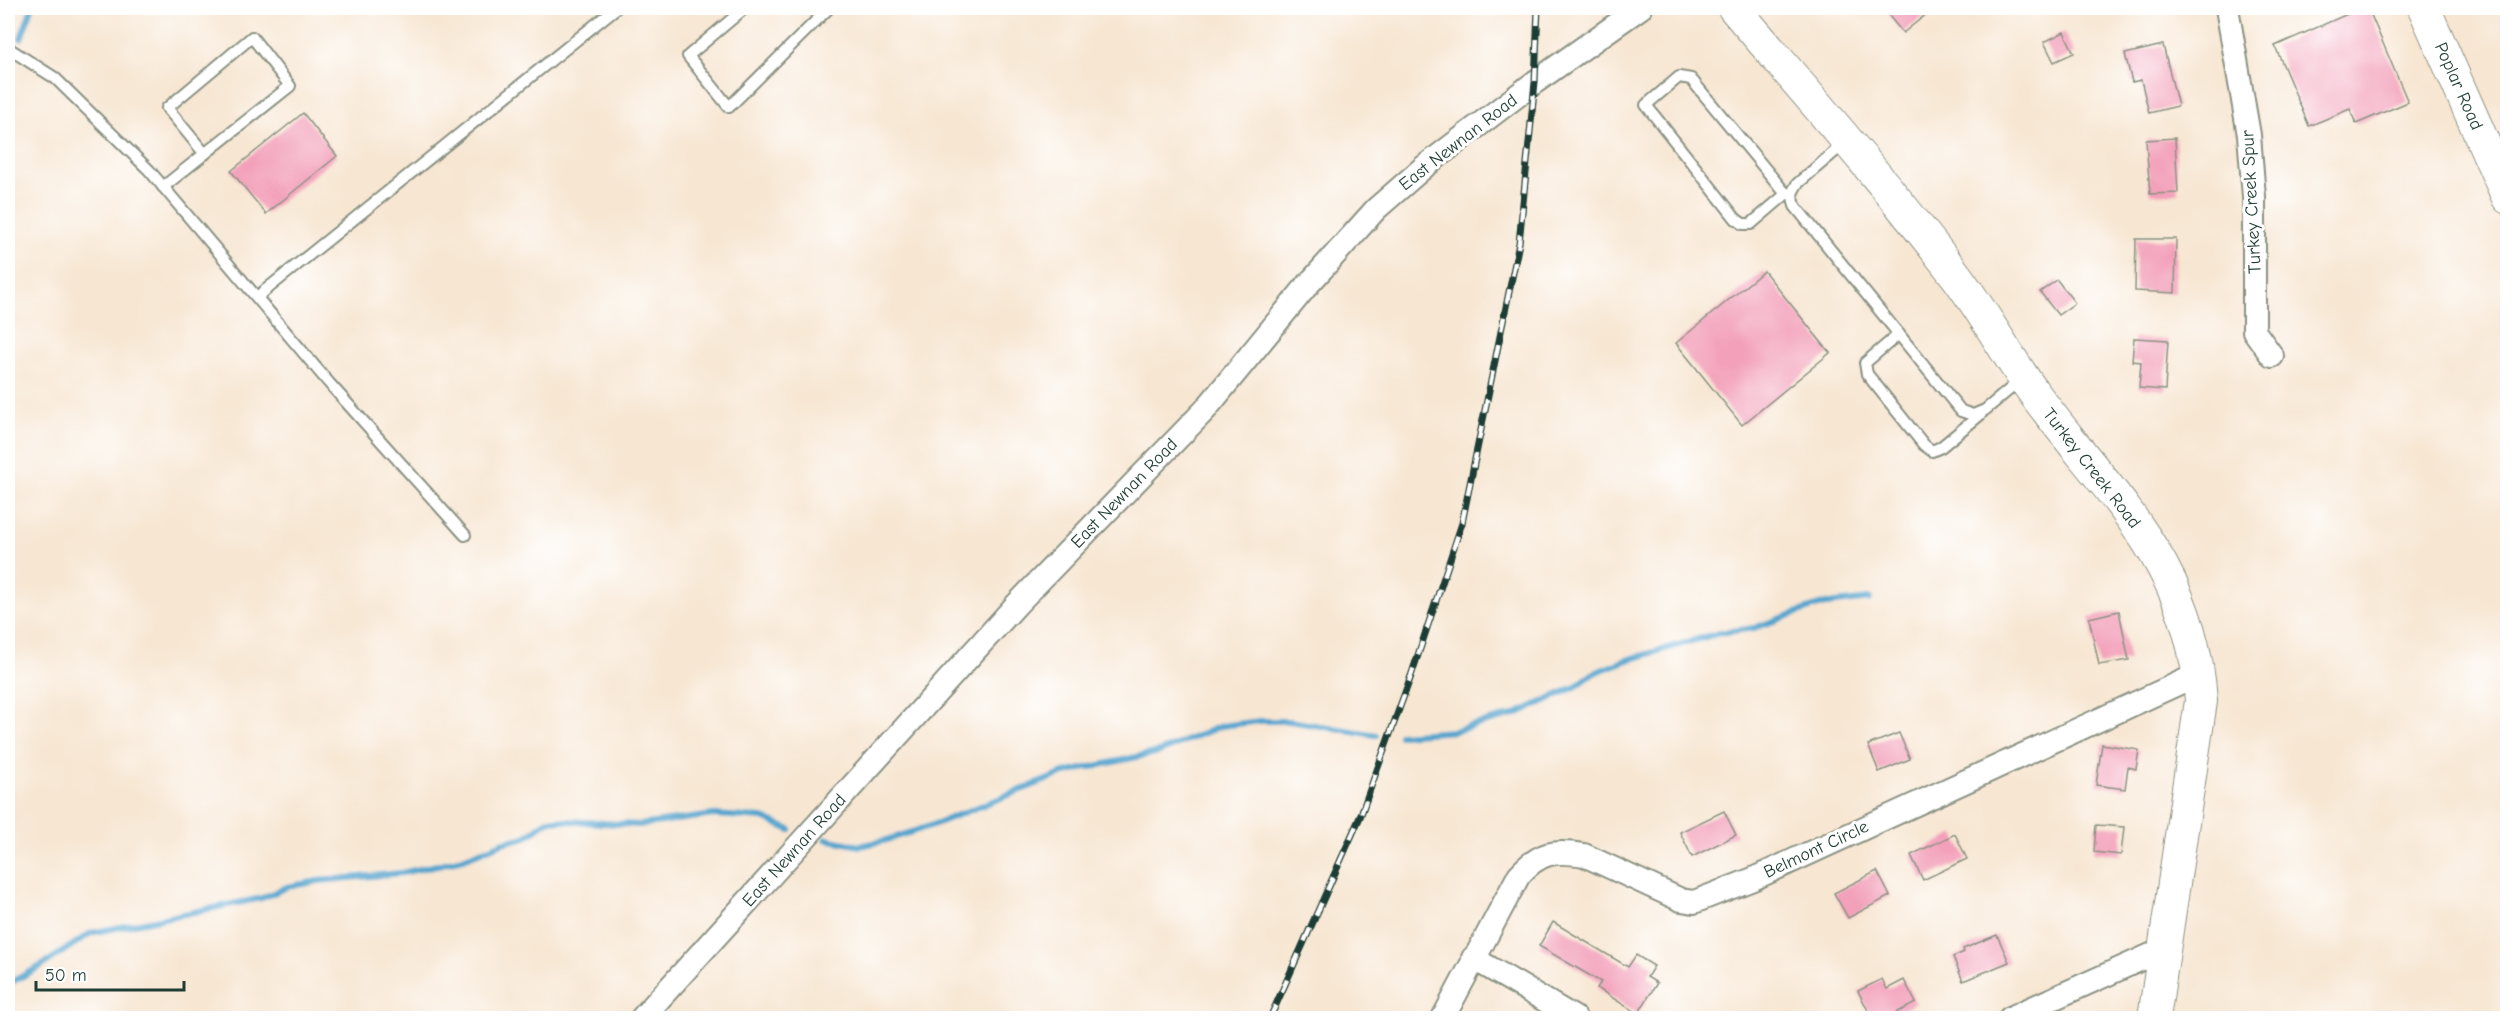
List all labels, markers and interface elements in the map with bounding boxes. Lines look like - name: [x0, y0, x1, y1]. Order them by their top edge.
- street label: Poplar Road: [2430, 39, 2487, 133]
- street label: East Newnan Road: [1395, 90, 1522, 195]
- street label: Turkey Creek Spur: [2237, 129, 2266, 274]
- street label: Turkey Creek Road: [2038, 404, 2145, 533]
- street label: East Newnan Road: [1067, 434, 1182, 553]
- street label: East Newnan Road: [738, 790, 851, 911]
- street label: Belmont Circle: [1761, 816, 1872, 883]
- scale bar: [36, 954, 184, 992]
- text: 50 m: [45, 965, 87, 986]

